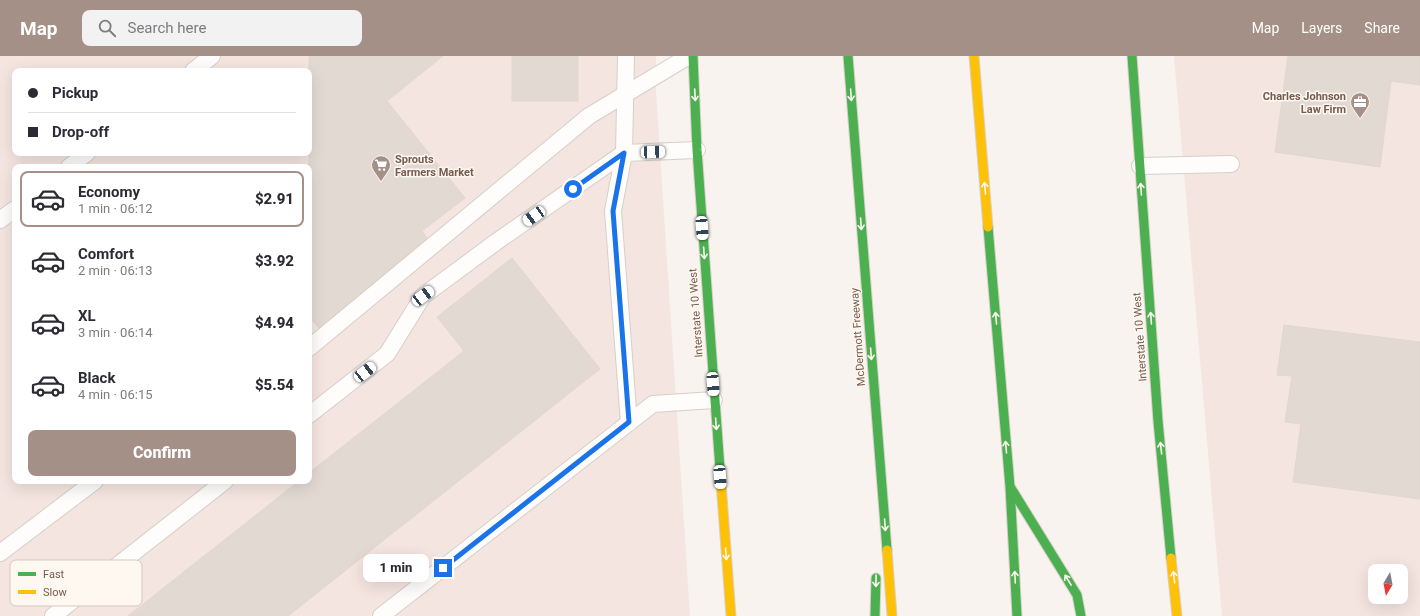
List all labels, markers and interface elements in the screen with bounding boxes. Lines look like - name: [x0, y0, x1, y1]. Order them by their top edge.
- search box: [82, 10, 362, 46]
- text: Map: [20, 17, 58, 40]
- icon: search: [96, 17, 118, 39]
- text: Search here: [128, 19, 206, 37]
- text: Map: [1252, 20, 1279, 36]
- text: Layers: [1301, 20, 1342, 36]
- text: Share: [1364, 20, 1400, 36]
- text: Pickup: [52, 84, 98, 102]
- one-way arrow: [691, 88, 698, 101]
- one-way arrow: [848, 88, 855, 101]
- place label: Charles Johnson Law Firm: [1263, 90, 1346, 116]
- office icon: Charles Johnson Law Firm: [1349, 91, 1371, 119]
- text: Drop-off: [52, 123, 109, 141]
- car: [641, 146, 665, 158]
- place label: Sprouts Farmers Market: [395, 153, 474, 179]
- supermarket icon: Sprouts Farmers Market: [370, 154, 392, 182]
- route start: [564, 180, 582, 198]
- icon: car: [30, 181, 66, 217]
- one-way arrow: [982, 182, 989, 195]
- text: Economy: [78, 183, 140, 201]
- one-way arrow: [1138, 183, 1145, 196]
- text: $2.91: [255, 190, 294, 208]
- text: 1 min · 06:12: [78, 201, 153, 216]
- car: [521, 204, 547, 228]
- car: [695, 216, 709, 240]
- one-way arrow: [858, 218, 865, 231]
- icon: car: [30, 243, 66, 279]
- text: Comfort: [78, 245, 134, 263]
- one-way arrow: [701, 246, 708, 259]
- text: $3.92: [255, 252, 294, 270]
- text: 2 min · 06:13: [78, 263, 153, 278]
- street label: Interstate 10 West: [686, 268, 706, 358]
- car: [410, 284, 436, 308]
- street label: McDermott Freeway: [848, 287, 868, 387]
- street label: Interstate 10 West: [1130, 292, 1150, 382]
- icon: car: [30, 305, 66, 341]
- text: XL: [78, 307, 96, 325]
- one-way arrow: [992, 312, 999, 325]
- one-way arrow: [1147, 312, 1154, 325]
- text: $4.94: [255, 314, 294, 332]
- text: 3 min · 06:14: [78, 325, 153, 340]
- one-way arrow: [868, 347, 875, 360]
- car: [352, 360, 378, 384]
- icon: car: [30, 367, 66, 403]
- text: Black: [78, 369, 115, 387]
- car: [706, 372, 720, 396]
- text: $5.54: [255, 376, 294, 394]
- text: 4 min · 06:15: [78, 387, 153, 402]
- one-way arrow: [713, 417, 720, 430]
- button: Confirm: [28, 430, 296, 476]
- one-way arrow: [1003, 441, 1010, 454]
- one-way arrow: [1157, 442, 1164, 455]
- car: [713, 465, 727, 489]
- one-way arrow: [881, 518, 888, 531]
- one-way arrow: [723, 547, 730, 560]
- callout: 1 min: [363, 554, 429, 582]
- route end: [434, 559, 452, 577]
- legend: [10, 560, 142, 606]
- text: 1 min: [380, 560, 412, 575]
- north arrow: [1368, 564, 1408, 604]
- map controls: [1368, 564, 1408, 604]
- text: Fast: [43, 568, 65, 581]
- one-way arrow: [1011, 571, 1018, 584]
- one-way arrow: [1170, 571, 1177, 584]
- one-way arrow: [872, 574, 880, 587]
- one-way arrow: [1064, 575, 1072, 586]
- text: Slow: [43, 586, 67, 599]

